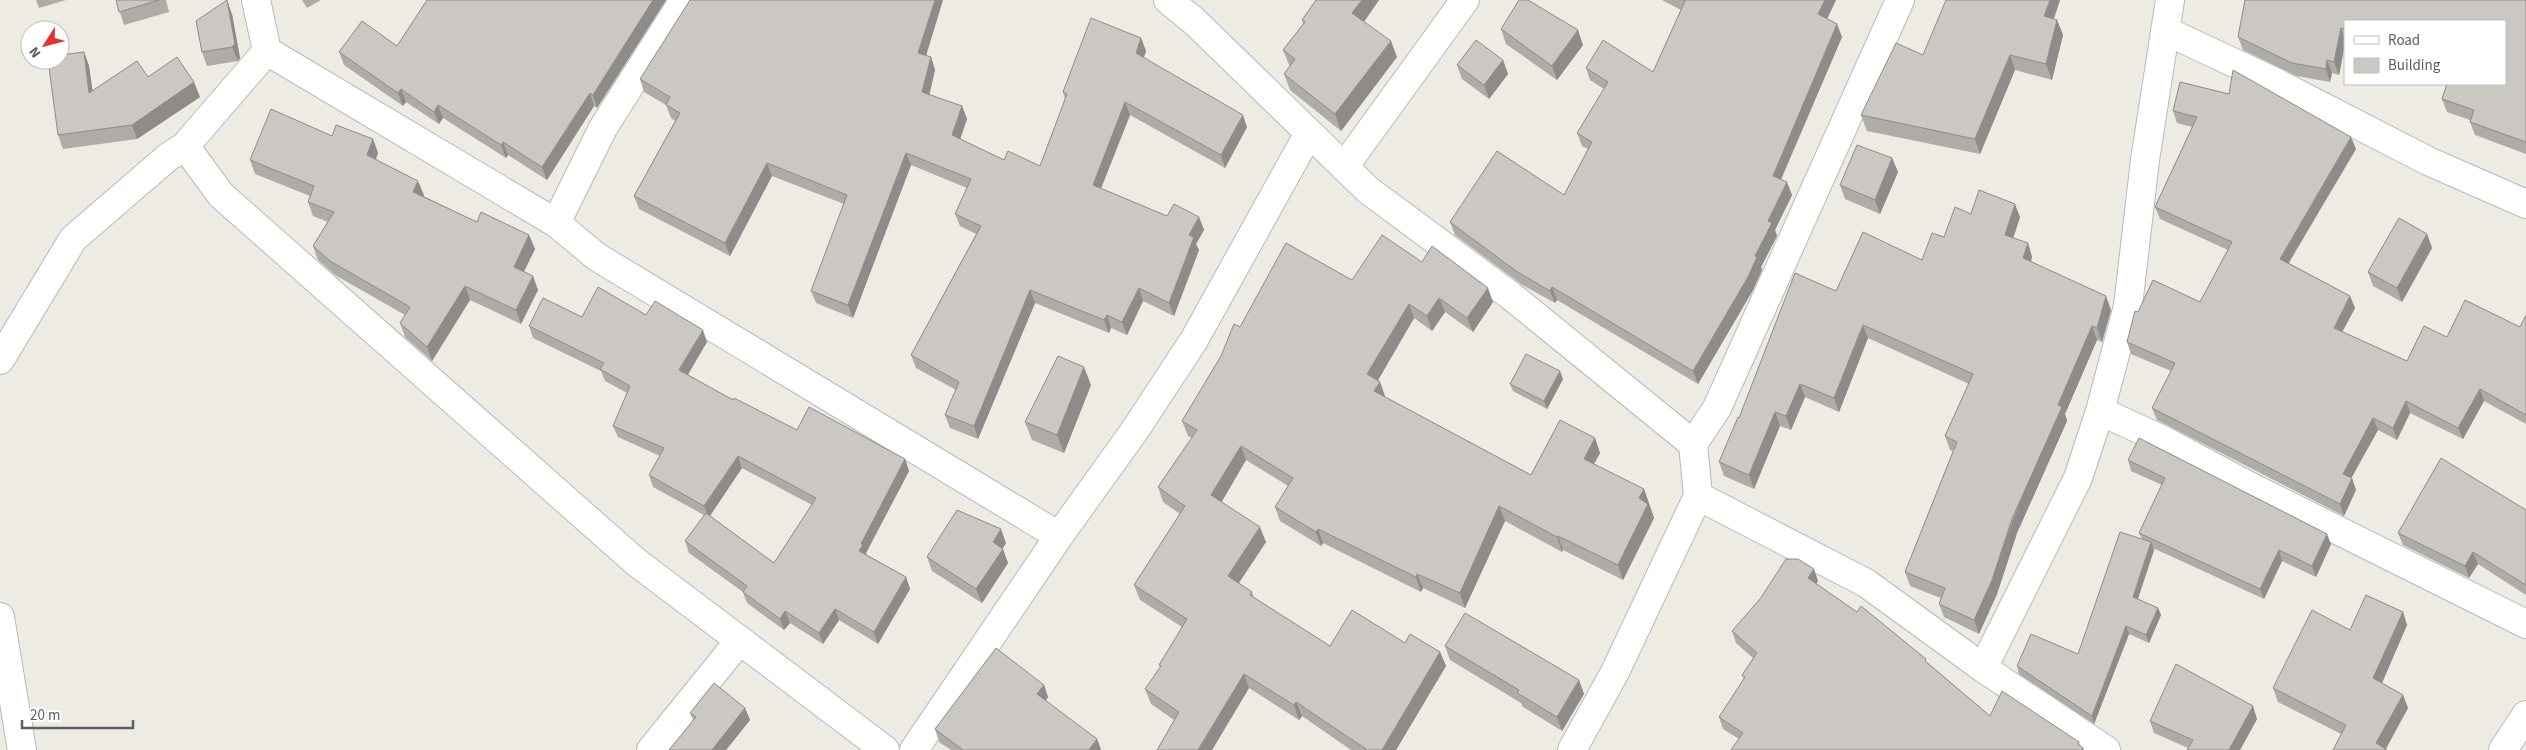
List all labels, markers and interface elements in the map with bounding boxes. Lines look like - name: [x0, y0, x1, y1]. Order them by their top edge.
- north arrow: [20, 20, 70, 70]
- legend: [2344, 20, 2506, 85]
- text: Road: [2388, 30, 2420, 51]
- text: N: [24, 42, 46, 62]
- text: Building: [2388, 55, 2441, 76]
- scale bar: [22, 698, 134, 730]
- text: 20 m: [30, 705, 60, 726]

